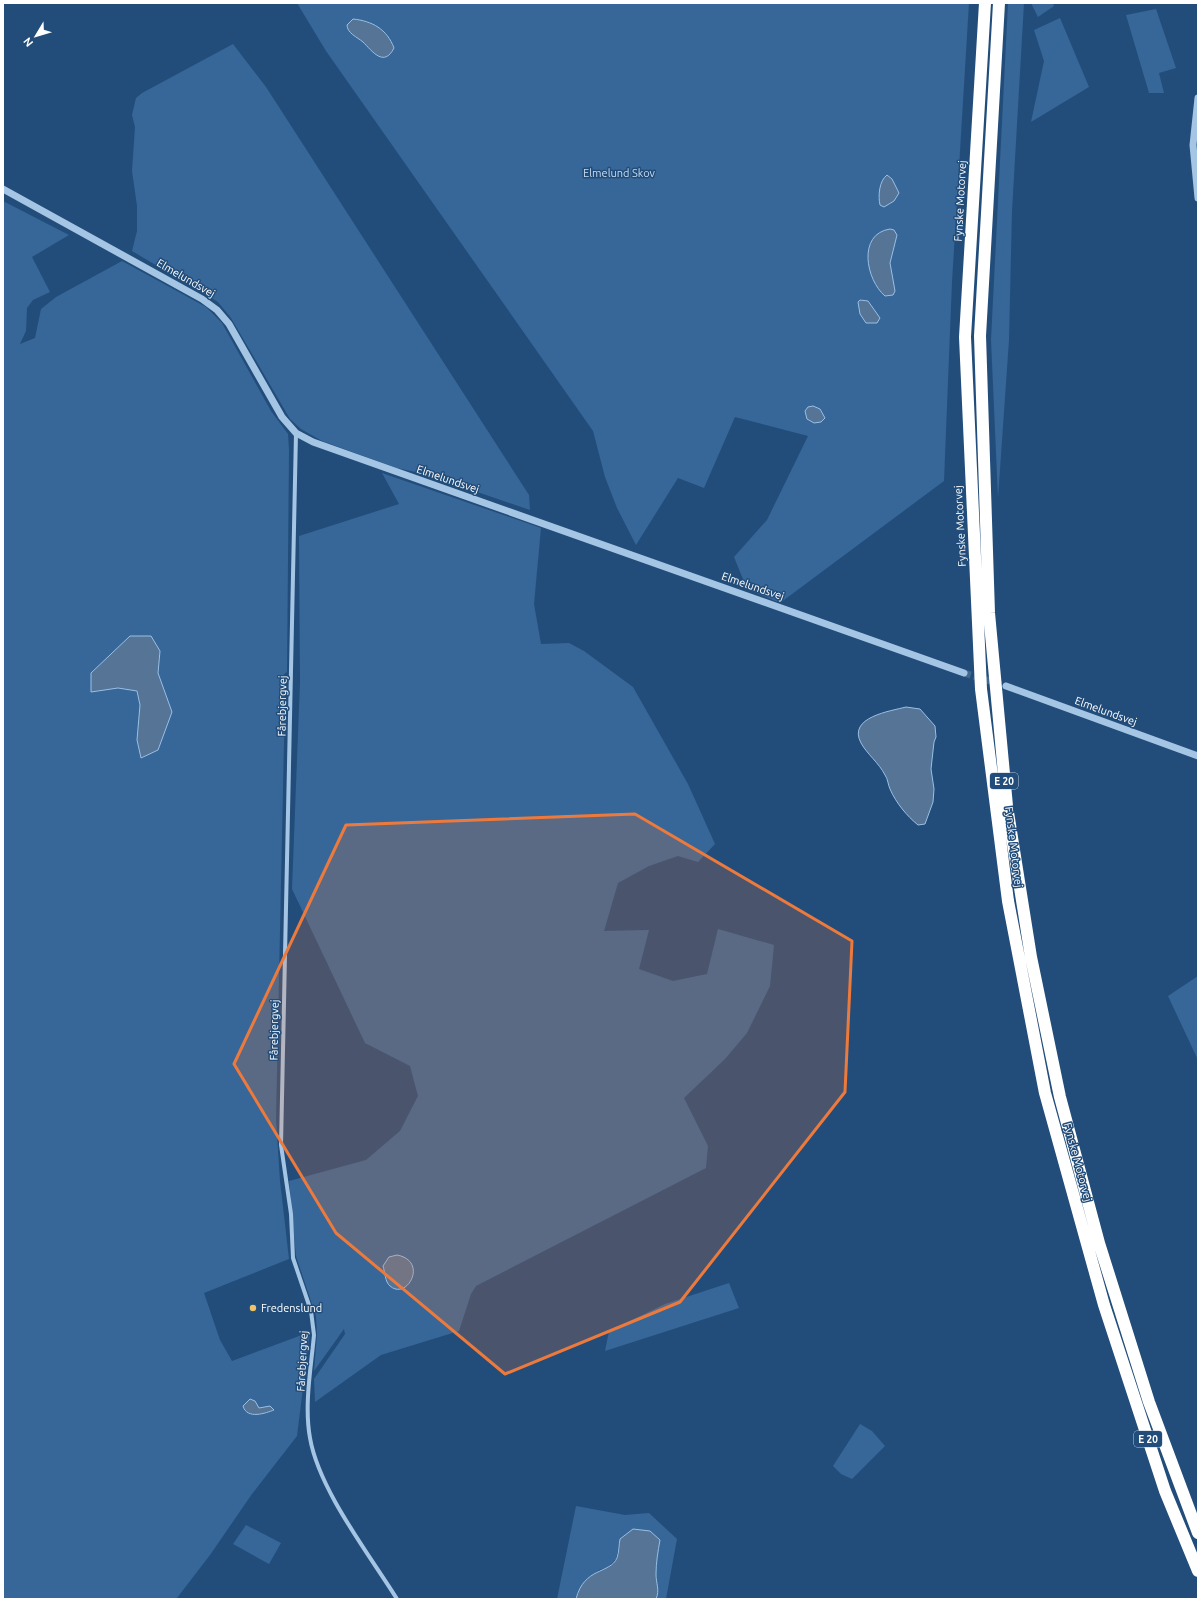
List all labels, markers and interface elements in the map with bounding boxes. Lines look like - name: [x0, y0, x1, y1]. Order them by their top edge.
- north arrow: [16, 16, 56, 56]
- text: N: [21, 35, 35, 49]
- street label: Fynske Motorvej: [952, 160, 968, 242]
- park label: Elmelund Skov: [583, 167, 656, 179]
- street label: Elmelundsvej: [155, 256, 217, 300]
- street label: Elmelundsvej: [415, 463, 481, 495]
- street label: Fynske Motorvej: [952, 485, 968, 567]
- street label: Elmelundsvej: [720, 570, 786, 602]
- street label: Fårebjergvej: [275, 675, 289, 737]
- street label: Elmelundsvej: [1073, 694, 1139, 728]
- road number: E 20: [990, 773, 1018, 789]
- street label: Fynske Motorvej: [1003, 806, 1025, 888]
- street label: Fårebjergvej: [267, 999, 281, 1061]
- street label: Fynske Motorvej: [1062, 1121, 1094, 1203]
- place label: Fredenslund: [261, 1302, 322, 1314]
- marker: Fredenslund: [248, 1303, 258, 1313]
- street label: Fårebjergvej: [294, 1330, 310, 1392]
- road number: E 20: [1134, 1431, 1162, 1447]

